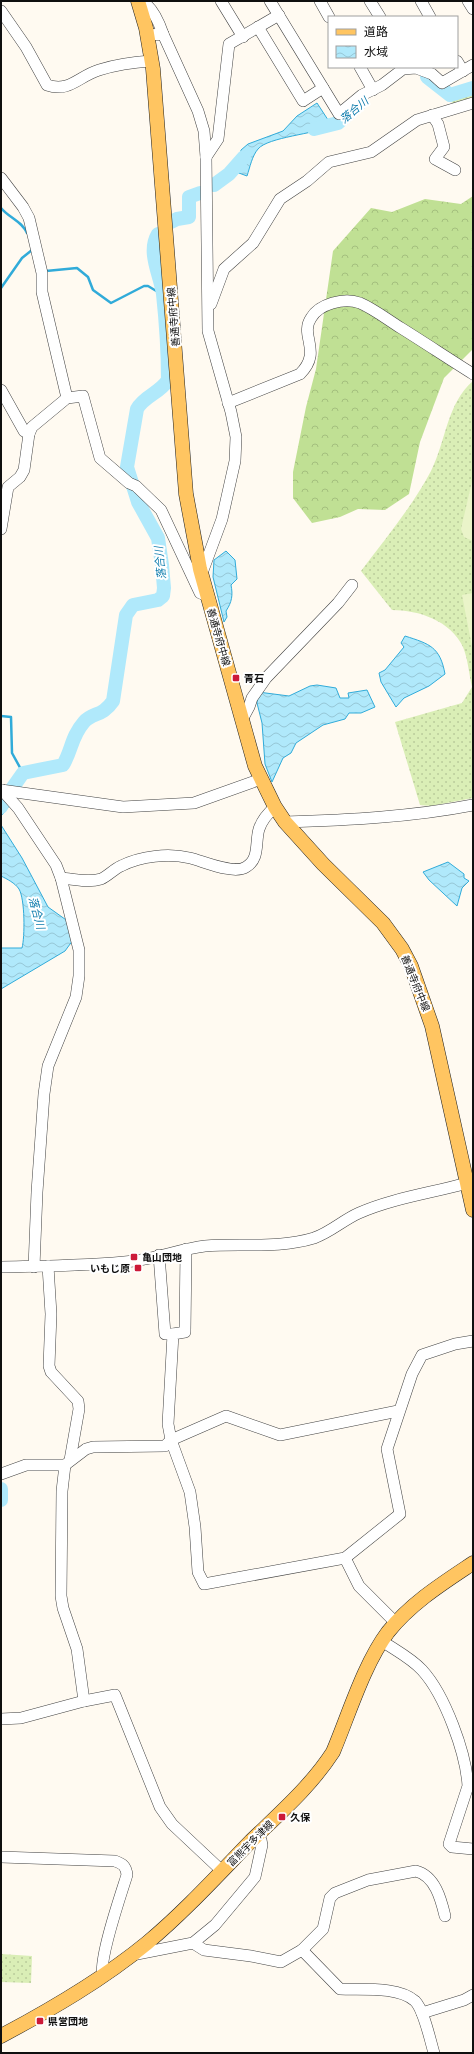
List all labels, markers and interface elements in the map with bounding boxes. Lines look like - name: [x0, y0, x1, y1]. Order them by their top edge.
- legend: [328, 16, 458, 68]
- text: 道路: [364, 25, 388, 39]
- text: 水域: [364, 45, 388, 59]
- water label: 落合川: [338, 94, 372, 126]
- street label: 善通寺府中線: [165, 287, 183, 347]
- water label: 落合川: [152, 545, 169, 580]
- street label: 善通寺府中線: [204, 607, 232, 668]
- marker: 青石: [231, 673, 241, 683]
- place label: 青石: [244, 673, 264, 685]
- water label: 落合川: [26, 896, 47, 932]
- street label: 善通寺府中線: [398, 953, 432, 1013]
- marker: 亀山団地: [129, 1252, 139, 1262]
- place label: 亀山団地: [142, 1252, 182, 1264]
- place label: いもじ原: [90, 1263, 130, 1275]
- marker: いもじ原: [133, 1263, 143, 1273]
- marker: 久保: [277, 1812, 287, 1822]
- place label: 久保: [290, 1812, 311, 1824]
- street label: 富熊宇多津線: [225, 1818, 276, 1869]
- marker: 県営団地: [35, 2016, 45, 2026]
- place label: 県営団地: [48, 2016, 88, 2028]

